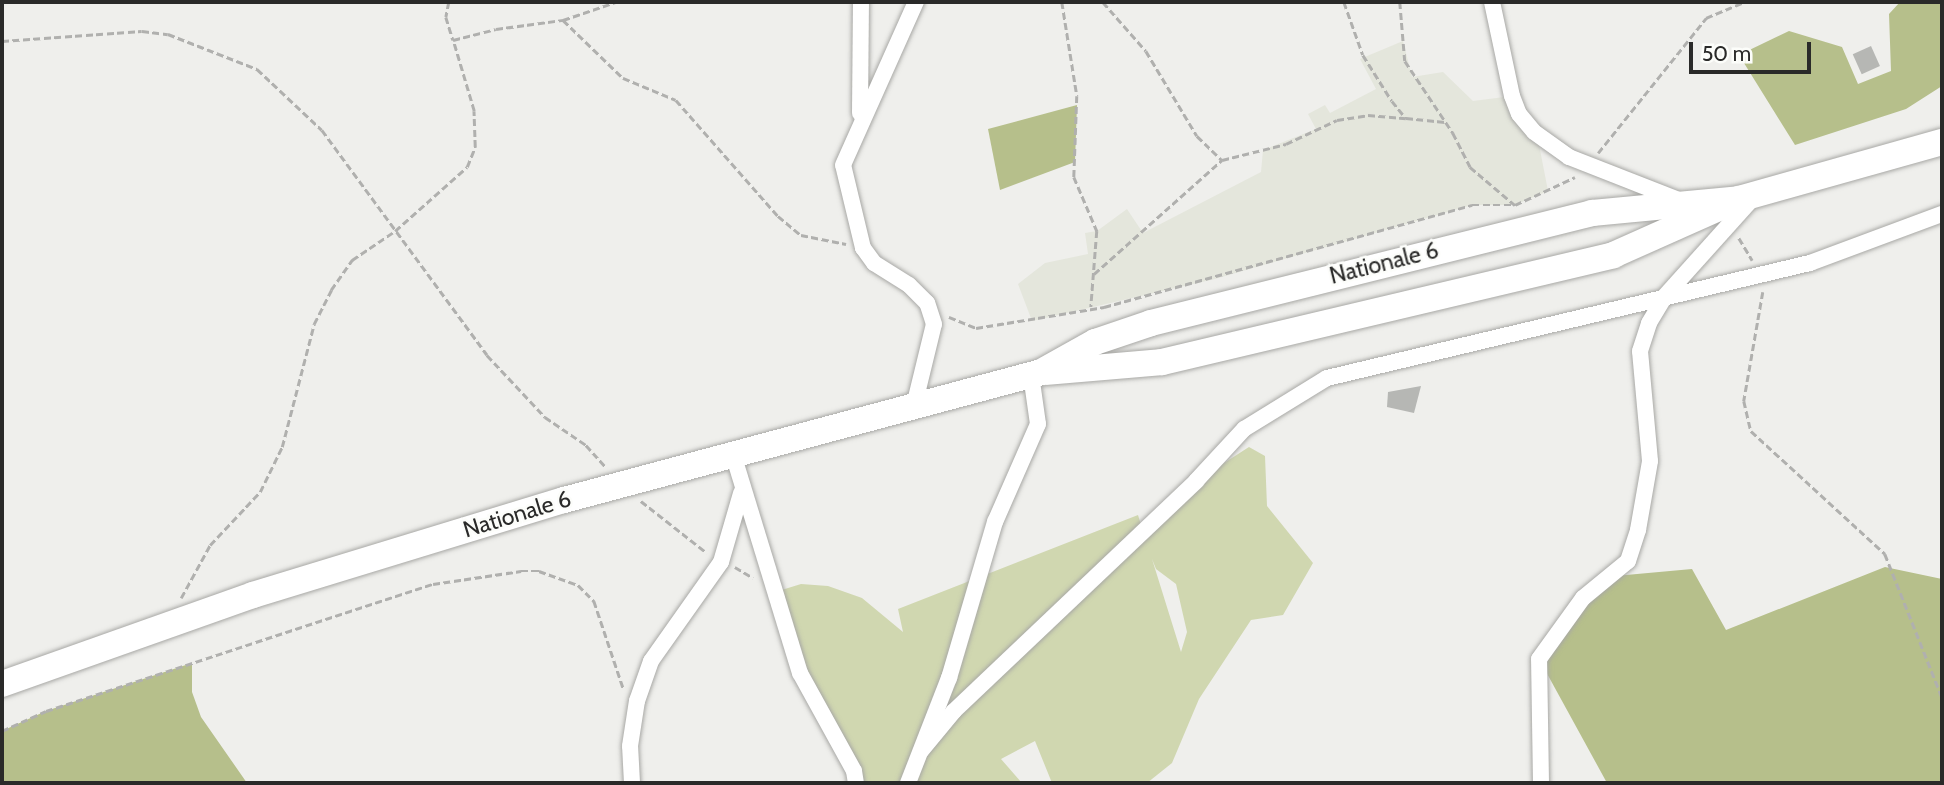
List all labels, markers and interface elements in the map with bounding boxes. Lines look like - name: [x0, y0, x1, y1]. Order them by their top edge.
- scale bar: [1692, 28, 1814, 72]
- text: 50 m: [1702, 41, 1751, 66]
- street label: Nationale 6: [1327, 236, 1441, 290]
- street label: Nationale 6: [460, 485, 574, 543]

